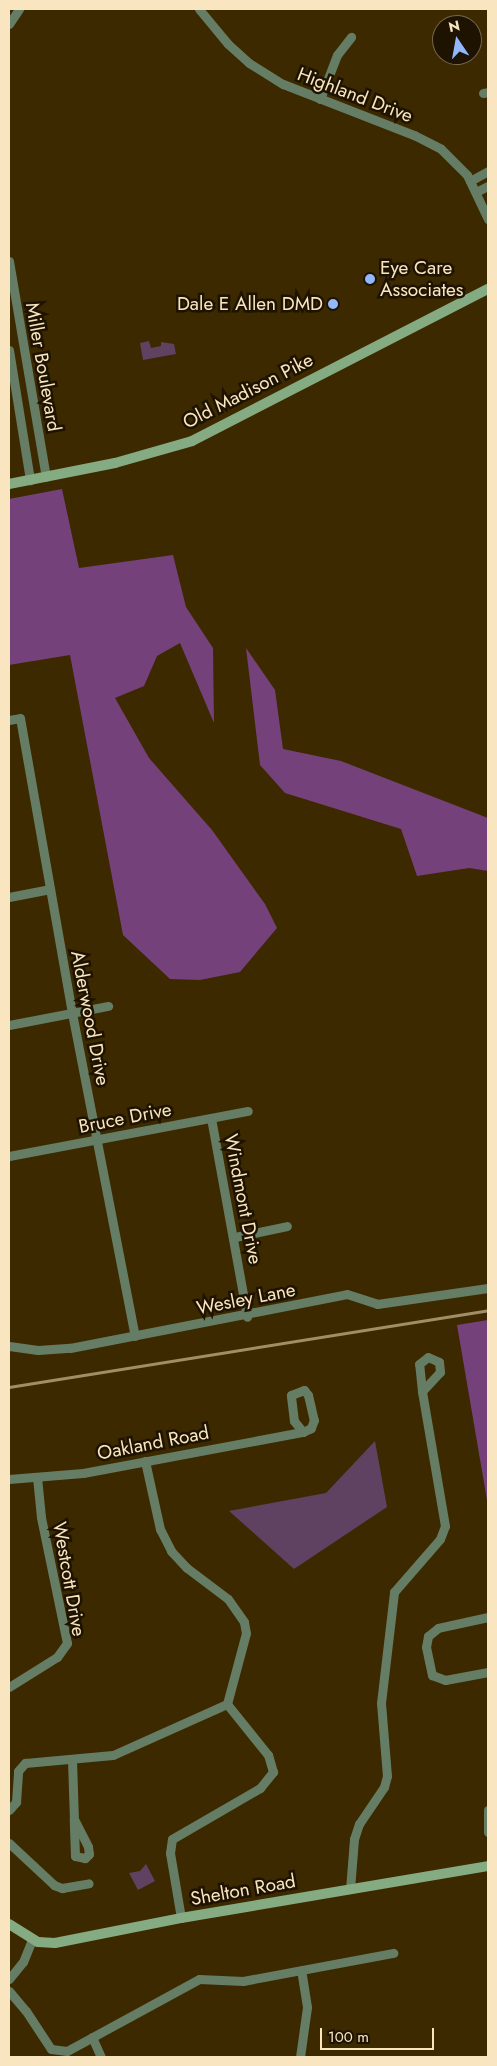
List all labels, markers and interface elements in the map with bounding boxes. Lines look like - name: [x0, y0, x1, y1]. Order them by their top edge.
- north arrow: [432, 15, 482, 65]
- text: N: [447, 15, 462, 37]
- street label: Highland Drive: [294, 63, 416, 127]
- place label: Eye Care Associates: [380, 257, 463, 301]
- marker: Eye Care Associates: [364, 273, 376, 285]
- place label: Dale E Allen DMD: [177, 293, 323, 315]
- marker: Dale E Allen DMD: [327, 298, 339, 310]
- street label: Miller Boulevard: [20, 301, 66, 433]
- street label: Old Madison Pike: [179, 348, 317, 434]
- street label: Alderwood Drive: [66, 949, 114, 1087]
- street label: Bruce Drive: [77, 1098, 173, 1138]
- street label: Windmont Drive: [219, 1132, 267, 1266]
- street label: Wesley Lane: [195, 1278, 297, 1320]
- street label: Oakland Road: [95, 1421, 211, 1465]
- street label: Westcott Drive: [48, 1520, 90, 1638]
- street label: Shelton Road: [189, 1870, 297, 1910]
- scale bar: [322, 2018, 436, 2050]
- text: 100 m: [328, 2026, 369, 2048]

